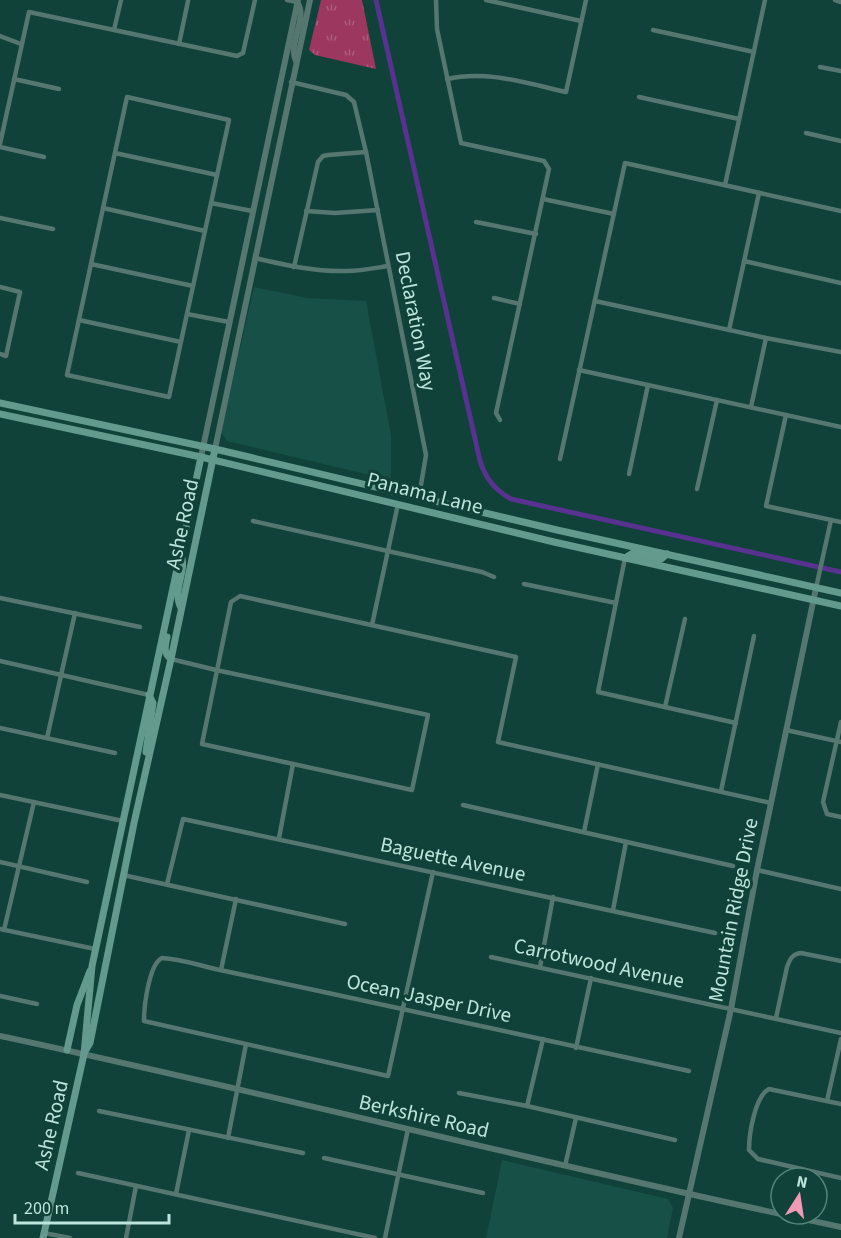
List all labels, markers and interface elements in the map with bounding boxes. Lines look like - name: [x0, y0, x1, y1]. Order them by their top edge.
- street label: Declaration Way: [388, 249, 444, 394]
- street label: Panama Lane: [364, 464, 486, 522]
- street label: Ashe Road: [158, 476, 206, 572]
- street label: Mountain Ridge Drive: [700, 815, 766, 1005]
- street label: Baguette Avenue: [378, 829, 528, 889]
- street label: Carrotwood Avenue: [511, 930, 687, 996]
- street label: Ocean Jasper Drive: [344, 966, 514, 1030]
- street label: Ashe Road: [26, 1077, 76, 1173]
- street label: Berkshire Road: [356, 1086, 492, 1146]
- north arrow: [769, 1166, 829, 1226]
- text: N: [794, 1170, 809, 1194]
- scale bar: [15, 1187, 170, 1225]
- text: 200 m: [24, 1196, 69, 1221]

